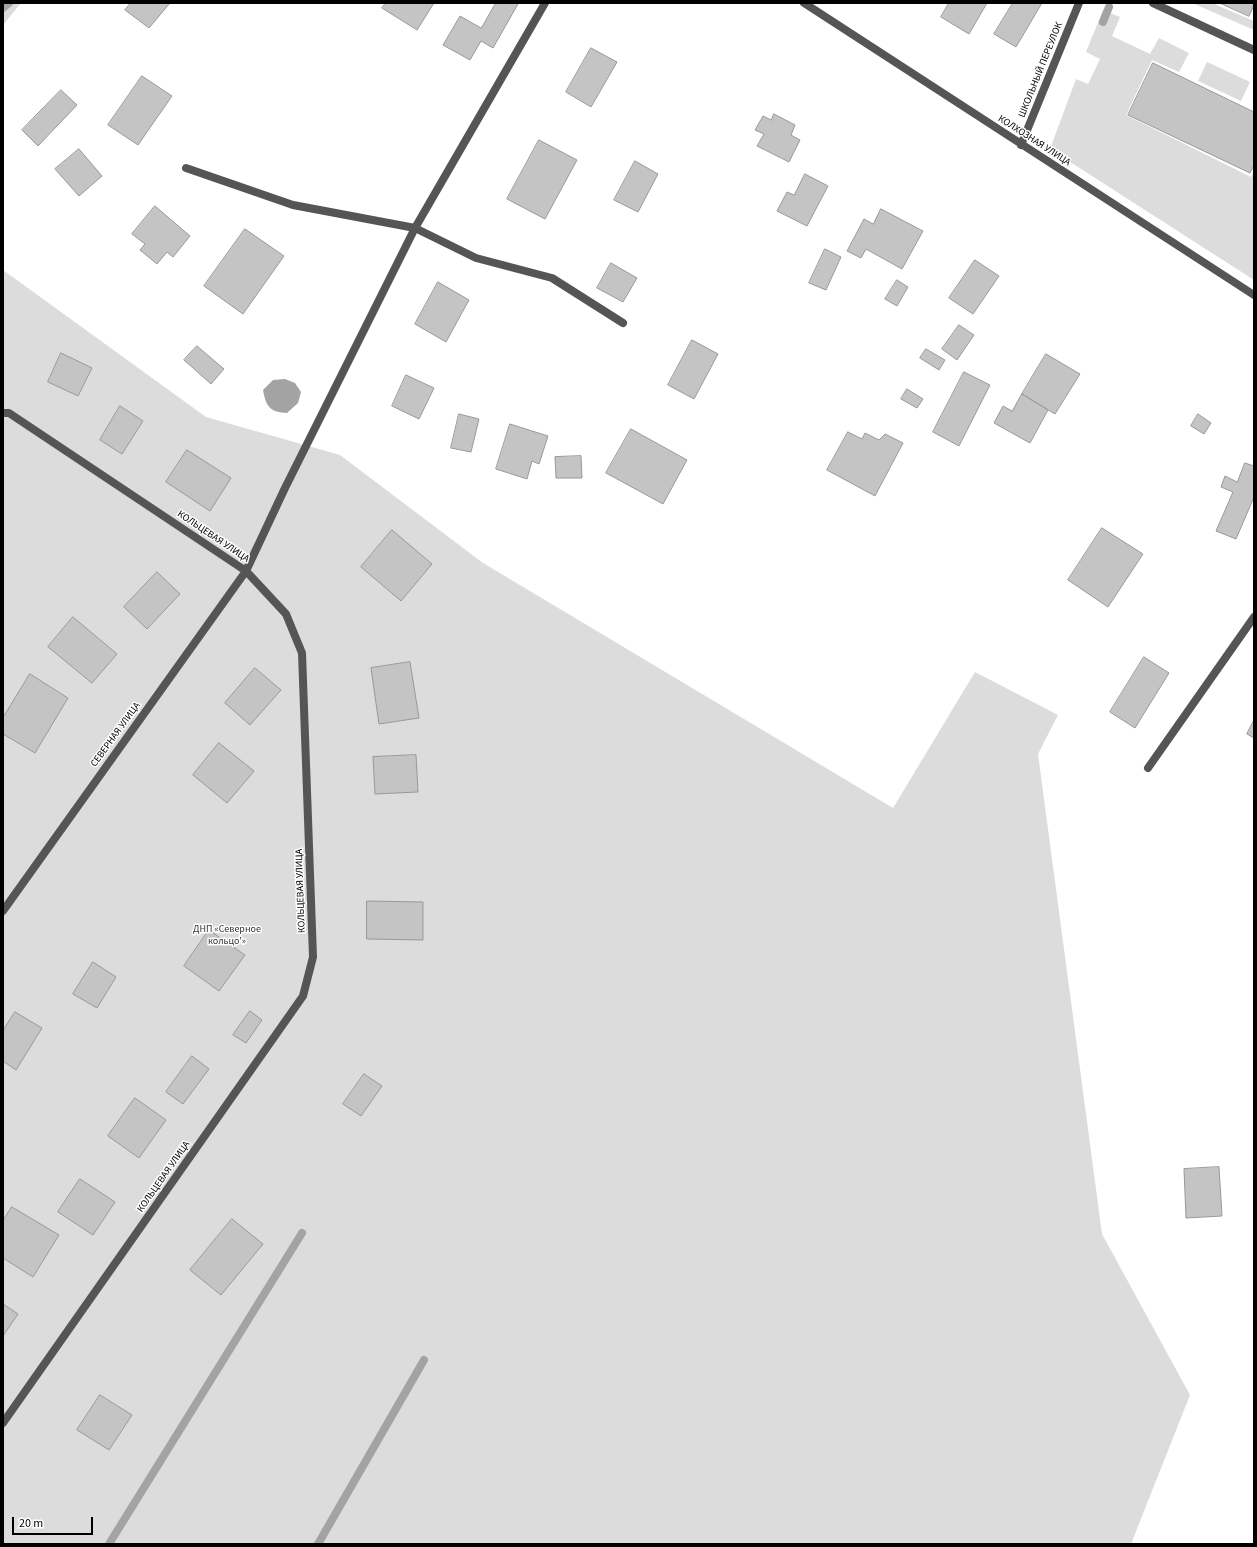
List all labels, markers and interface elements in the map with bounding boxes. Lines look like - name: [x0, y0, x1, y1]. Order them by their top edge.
- street label: ШКОЛЬНЫЙ ПЕРЕУЛОК: [1016, 20, 1066, 120]
- street label: КОЛХОЗНАЯ УЛИЦА: [995, 113, 1073, 169]
- street label: КОЛЬЦЕВАЯ УЛИЦА: [175, 508, 251, 566]
- street label: СЕВЕРНАЯ УЛИЦА: [89, 700, 143, 770]
- street label: КОЛЬЦЕВАЯ УЛИЦА: [294, 849, 308, 933]
- park label: ДНП «Северное кольцо'»: [193, 924, 261, 948]
- street label: КОЛЬЦЕВАЯ УЛИЦА: [135, 1139, 193, 1215]
- scale bar: [14, 1509, 95, 1535]
- text: 20 m: [19, 1515, 43, 1532]

